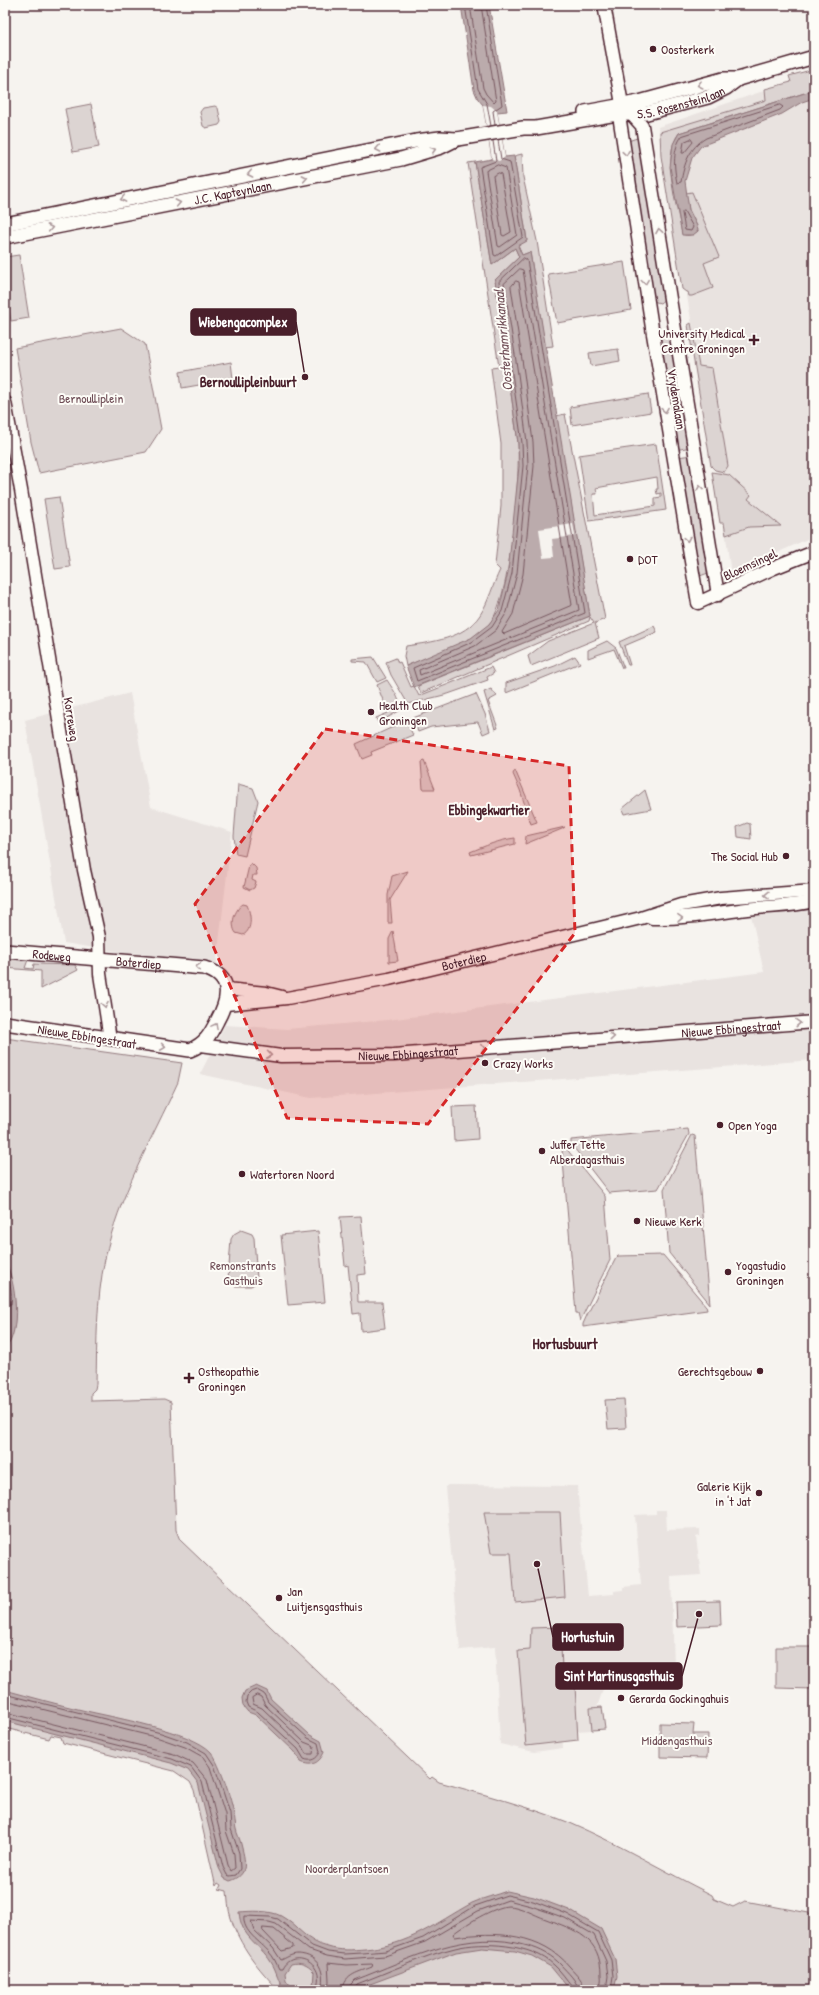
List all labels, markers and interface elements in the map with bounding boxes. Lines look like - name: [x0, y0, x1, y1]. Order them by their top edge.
- place label: Oosterkerk: [661, 40, 715, 58]
- marker: Oosterkerk: [648, 44, 658, 54]
- one-way arrow: [697, 80, 704, 89]
- street label: S.S. Rosensteinlaan: [636, 81, 728, 123]
- one-way arrow: [375, 144, 381, 152]
- one-way arrow: [430, 146, 436, 154]
- one-way arrow: [621, 150, 629, 156]
- one-way arrow: [247, 169, 253, 177]
- one-way arrow: [302, 174, 308, 183]
- street label: J.C. Kapteynlaan: [192, 176, 273, 209]
- one-way arrow: [120, 195, 126, 203]
- one-way arrow: [174, 199, 181, 208]
- one-way arrow: [47, 225, 53, 233]
- one-way arrow: [655, 228, 664, 234]
- one-way arrow: [640, 279, 649, 285]
- water label: Oosterhamrikkanaal: [488, 287, 516, 392]
- callout: Wiebengacomplex: [191, 309, 296, 335]
- text: Wiebengacomplex: [199, 312, 287, 333]
- place label: University Medical Centre Groningen: [658, 324, 746, 357]
- marker: University Medical Centre Groningen: [748, 334, 760, 346]
- street label: Vrydemalaan: [663, 367, 691, 431]
- district label: Bernoullipleinbuurt: [200, 372, 298, 393]
- park label: Bernoulliplein: [59, 389, 123, 407]
- one-way arrow: [660, 407, 669, 413]
- one-way arrow: [696, 485, 705, 491]
- one-way arrow: [682, 535, 690, 542]
- street label: Bloemsingel: [720, 543, 780, 584]
- place label: DOT: [638, 550, 658, 568]
- marker: DOT: [625, 554, 635, 564]
- street label: Korreweg: [60, 696, 84, 742]
- place label: Health Club Groningen: [379, 696, 433, 729]
- marker: Health Club Groningen: [366, 707, 376, 717]
- district label: Ebbingekwartier: [448, 800, 530, 821]
- place label: The Social Hub: [711, 847, 778, 865]
- marker: The Social Hub: [781, 851, 791, 861]
- one-way arrow: [764, 891, 770, 899]
- one-way arrow: [677, 914, 683, 923]
- street label: Rodeweg: [32, 944, 72, 966]
- street label: Boterdiep: [440, 947, 488, 975]
- street label: Boterdiep: [115, 952, 162, 973]
- one-way arrow: [195, 963, 201, 972]
- one-way arrow: [100, 1002, 108, 1008]
- street label: Nieuwe Ebbingestraat: [681, 1016, 782, 1041]
- one-way arrow: [795, 1018, 801, 1027]
- street label: Nieuwe Ebbingestraat: [36, 1019, 138, 1053]
- one-way arrow: [210, 1023, 217, 1030]
- one-way arrow: [609, 1033, 615, 1042]
- street label: Nieuwe Ebbingestraat: [358, 1041, 459, 1064]
- one-way arrow: [159, 1042, 166, 1051]
- one-way arrow: [480, 1044, 486, 1053]
- one-way arrow: [266, 1050, 272, 1059]
- place label: Crazy Works: [493, 1054, 553, 1072]
- marker: Crazy Works: [480, 1058, 490, 1068]
- place label: Open Yoga: [728, 1116, 777, 1134]
- marker: Open Yoga: [715, 1120, 725, 1130]
- place label: Juffer Tette Alberdagasthuis: [550, 1135, 624, 1168]
- marker: Juffer Tette Alberdagasthuis: [537, 1146, 547, 1156]
- place label: Watertoren Noord: [250, 1165, 334, 1183]
- marker: Watertoren Noord: [237, 1169, 247, 1179]
- place label: Nieuwe Kerk: [645, 1212, 702, 1230]
- marker: Nieuwe Kerk: [632, 1216, 642, 1226]
- park label: Remonstrants Gasthuis: [210, 1256, 276, 1289]
- place label: Yogastudio Groningen: [736, 1256, 786, 1289]
- marker: Yogastudio Groningen: [723, 1267, 733, 1277]
- district label: Hortusbuurt: [533, 1333, 598, 1354]
- place label: Ostheopathie Groningen: [198, 1362, 259, 1395]
- place label: Gerechtsgebouw: [678, 1362, 752, 1380]
- marker: Gerechtsgebouw: [755, 1366, 765, 1376]
- marker: Ostheopathie Groningen: [183, 1372, 195, 1384]
- place label: Galerie Kijk in 't Jat: [697, 1477, 752, 1510]
- marker: Galerie Kijk in 't Jat: [754, 1488, 764, 1498]
- place label: Jan Luitjensgasthuis: [287, 1582, 362, 1615]
- marker: Jan Luitjensgasthuis: [274, 1593, 284, 1603]
- callout: Hortustuin: [553, 1624, 623, 1650]
- text: Hortustuin: [561, 1627, 615, 1646]
- callout: Sint Martinusgasthuis: [556, 1663, 682, 1689]
- text: Sint Martinusgasthuis: [564, 1666, 675, 1687]
- place label: Gerarda Gockingahuis: [629, 1689, 729, 1707]
- marker: Gerarda Gockingahuis: [616, 1693, 626, 1703]
- park label: Middengasthuis: [642, 1731, 712, 1749]
- park label: Noorderplantsoen: [305, 1859, 389, 1877]

